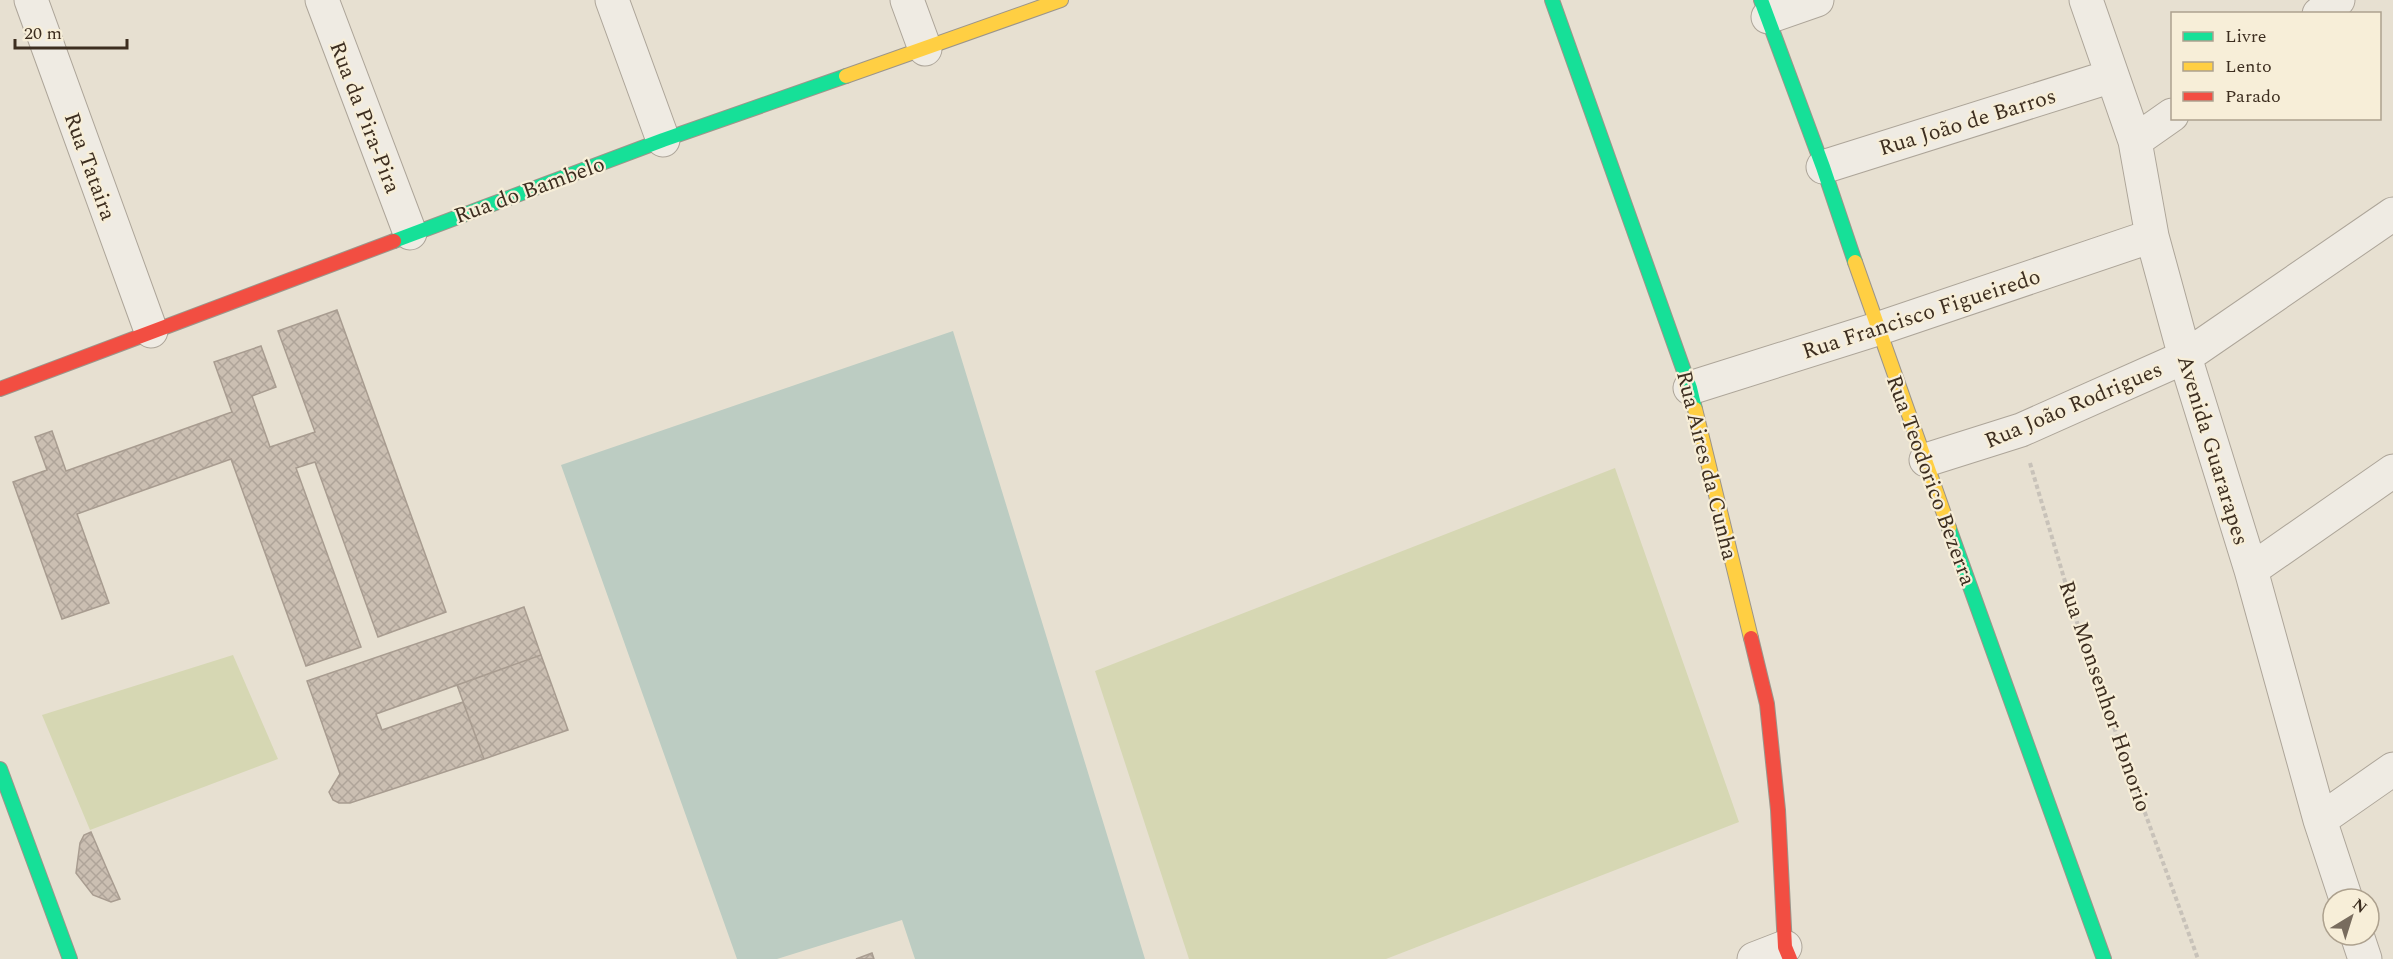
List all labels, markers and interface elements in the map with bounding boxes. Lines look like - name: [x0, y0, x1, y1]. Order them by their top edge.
- scale bar: [15, 12, 128, 50]
- legend: [2171, 12, 2381, 120]
- text: 20 m: [24, 20, 62, 47]
- text: Livre: [2225, 23, 2267, 50]
- street label: Rua da Pira-Pira: [320, 37, 409, 199]
- text: Lento: [2225, 53, 2272, 80]
- street label: Rua João de Barros: [1875, 80, 2060, 165]
- text: Parado: [2225, 83, 2281, 110]
- street label: Rua Tataira: [55, 108, 124, 225]
- street label: Rua do Bambelo: [450, 148, 609, 233]
- street label: Rua Francisco Figueiredo: [1798, 260, 2045, 369]
- street label: Avenida Guararapes: [2168, 351, 2257, 550]
- street label: Rua João Rodrigues: [1980, 353, 2168, 458]
- street label: Rua Aires da Cunha: [1667, 367, 1746, 564]
- street label: Rua Teodorico Bezerra: [1877, 371, 1984, 591]
- street label: Rua Monsenhor Honorio: [2049, 576, 2160, 817]
- north arrow: [2321, 887, 2381, 947]
- text: N: [2347, 892, 2372, 919]

